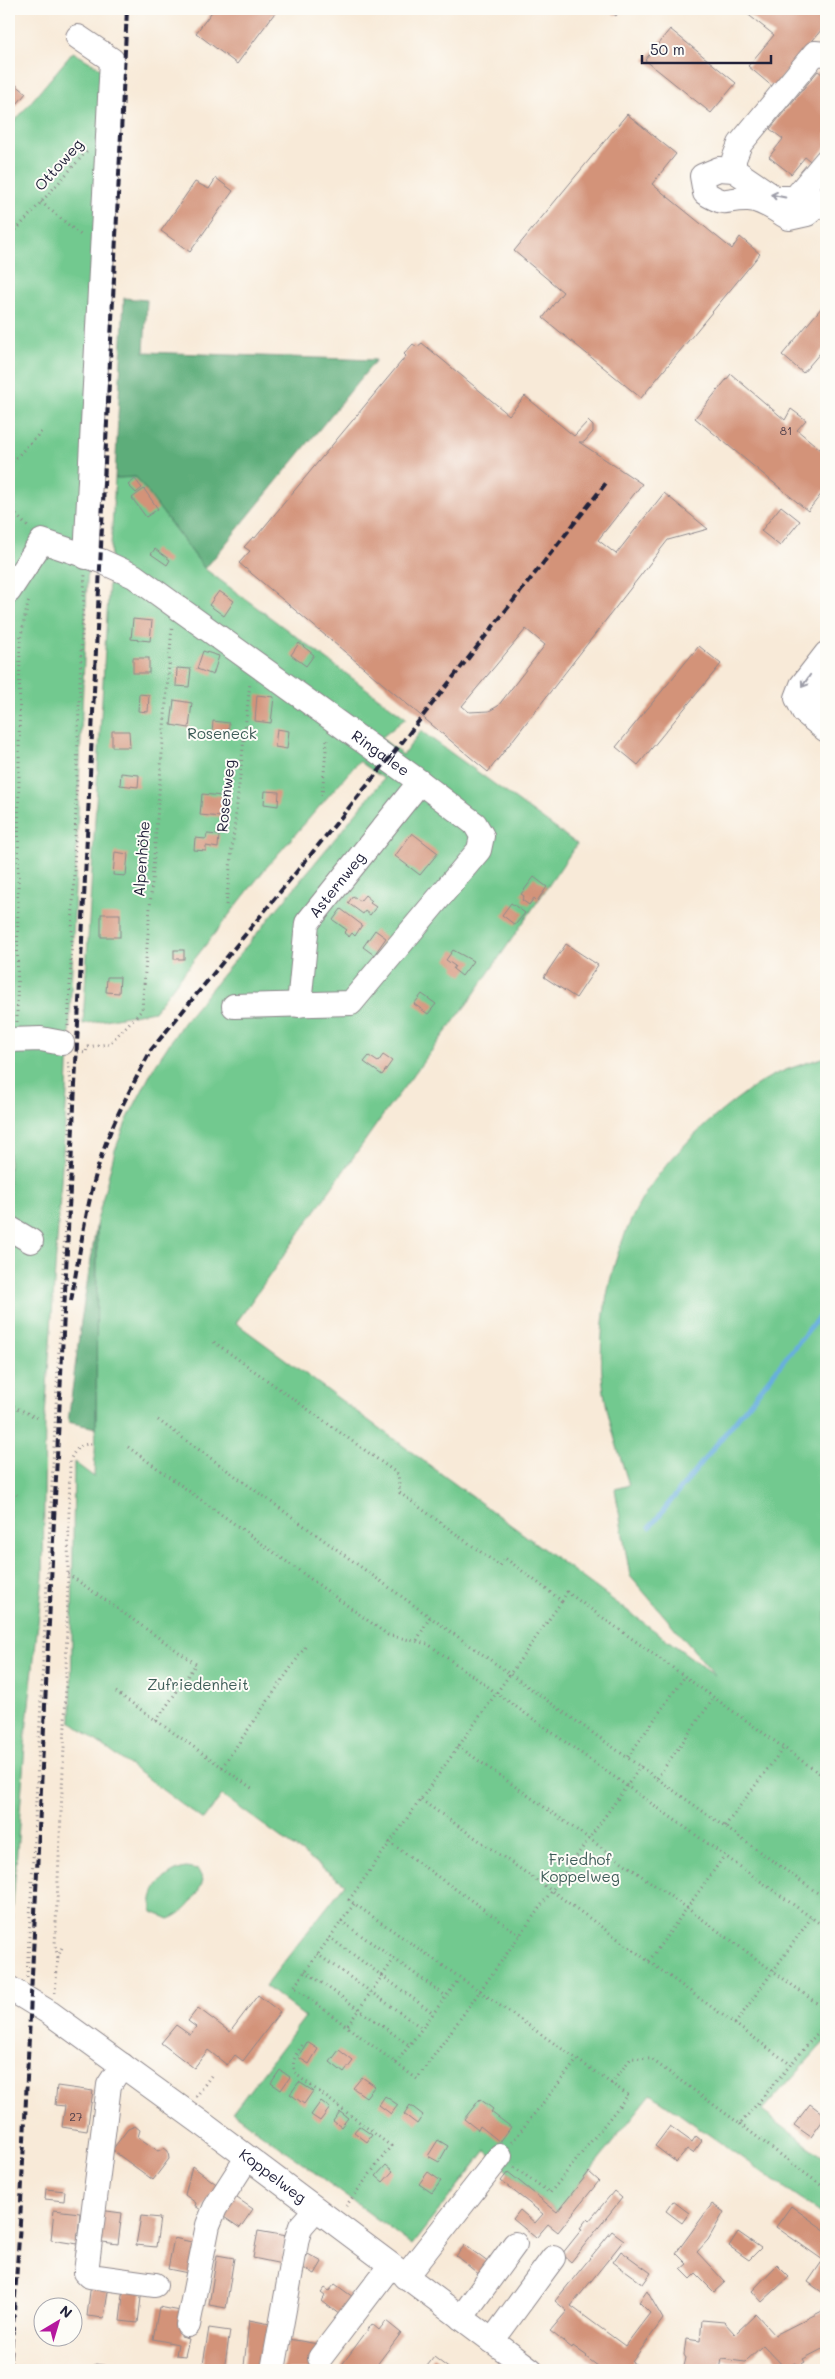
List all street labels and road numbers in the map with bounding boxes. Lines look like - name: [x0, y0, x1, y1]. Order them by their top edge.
- street label: Ottoweg: [30, 134, 87, 195]
- street label: Ringallee: [348, 725, 414, 780]
- street label: Rosenweg: [211, 758, 239, 833]
- street label: Alpenhöhe: [128, 820, 154, 898]
- street label: Asternweg: [304, 847, 369, 922]
- street label: Koppelweg: [235, 2144, 311, 2207]

